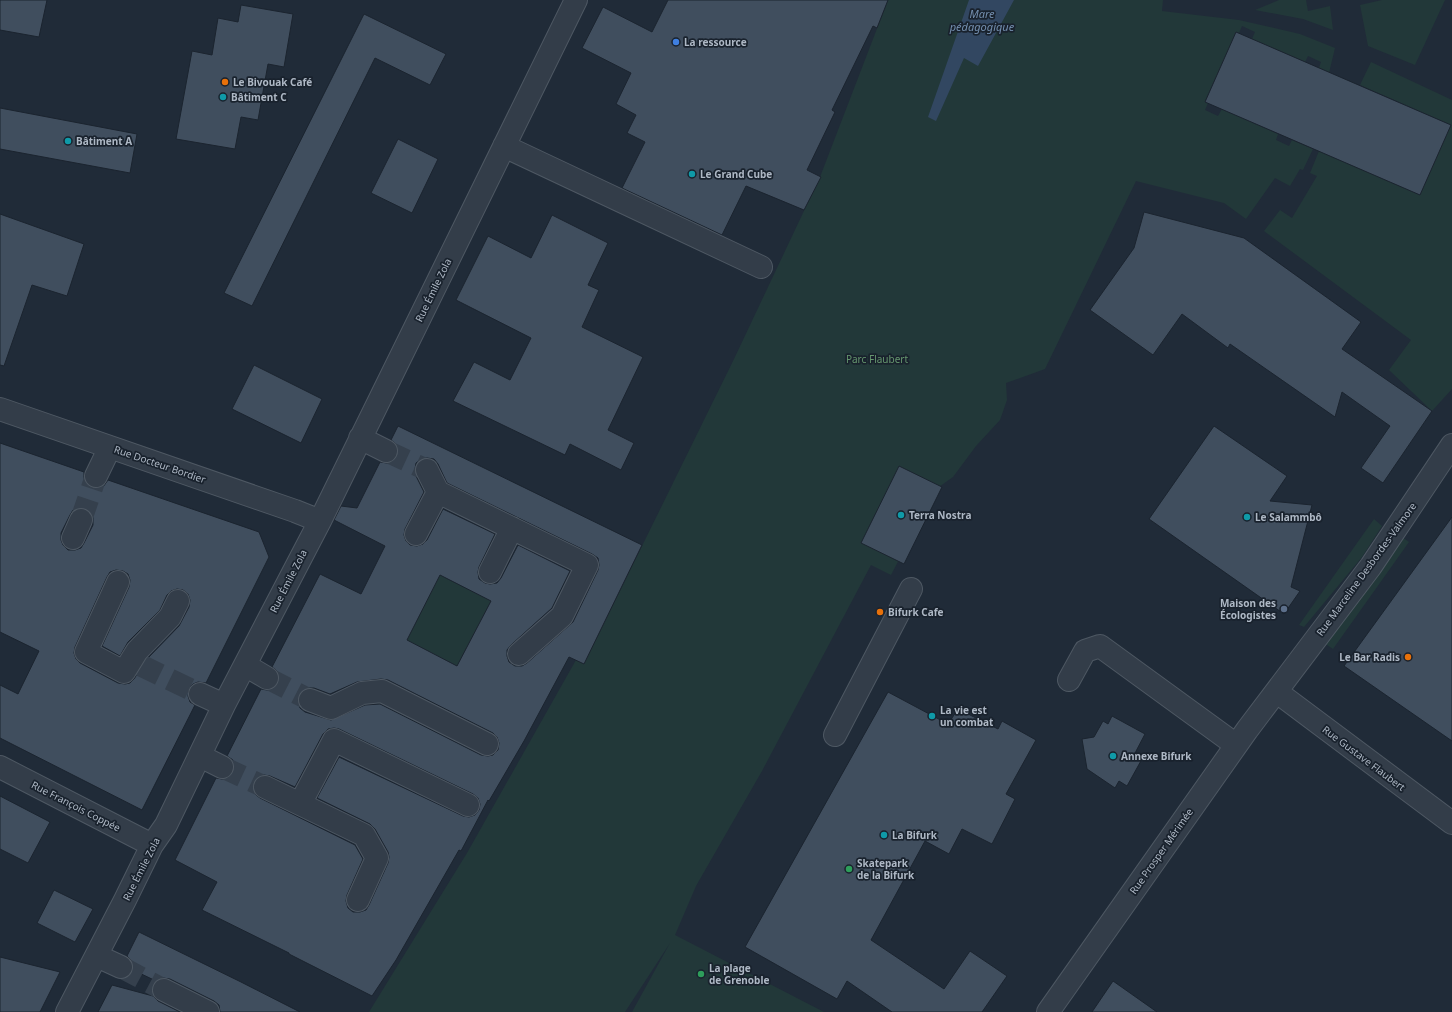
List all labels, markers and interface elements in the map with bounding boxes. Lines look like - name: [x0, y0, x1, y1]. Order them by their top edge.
- water label: Mare pédagogique: [949, 6, 1015, 34]
- place label: La ressource: [684, 35, 747, 49]
- marker: La ressource: [671, 37, 681, 47]
- place label: Le Bivouak Café: [233, 75, 312, 89]
- marker: Le Bivouak Café: [220, 77, 230, 87]
- place label: Bâtiment C: [231, 90, 287, 104]
- marker: Bâtiment C: [218, 92, 228, 102]
- place label: Bâtiment A: [76, 134, 132, 148]
- marker: Bâtiment A: [63, 136, 73, 146]
- place label: Le Grand Cube: [700, 167, 772, 181]
- marker: Le Grand Cube: [687, 169, 697, 179]
- street label: Rue Émile Zola: [412, 256, 454, 324]
- park label: Parc Flaubert: [846, 352, 908, 366]
- street label: Rue Docteur Bordier: [112, 442, 208, 486]
- street label: Rue Marceline Desbordes-Valmore: [1313, 499, 1419, 639]
- place label: Terra Nostra: [909, 508, 971, 522]
- marker: Terra Nostra: [896, 510, 906, 520]
- place label: Le Salammbô: [1255, 510, 1322, 524]
- marker: Le Salammbô: [1242, 512, 1252, 522]
- street label: Rue Émile Zola: [266, 547, 310, 615]
- place label: Maison des Écologistes: [1220, 596, 1276, 622]
- marker: Maison des Écologistes: [1279, 604, 1289, 614]
- place label: Bifurk Cafe: [888, 605, 944, 619]
- marker: Bifurk Cafe: [875, 607, 885, 617]
- place label: Le Bar Radis: [1339, 650, 1400, 664]
- marker: Le Bar Radis: [1403, 652, 1413, 662]
- place label: La vie est un combat: [940, 703, 994, 729]
- marker: La vie est un combat: [927, 711, 937, 721]
- street label: Rue Gustave Flaubert: [1320, 722, 1409, 794]
- place label: Annexe Bifurk: [1121, 749, 1192, 763]
- marker: Annexe Bifurk: [1108, 751, 1118, 761]
- street label: Rue François Coppée: [29, 777, 123, 835]
- street label: Rue Prosper Mérimée: [1126, 805, 1196, 897]
- place label: La Bifurk: [892, 828, 938, 842]
- marker: La Bifurk: [879, 830, 889, 840]
- street label: Rue Émile Zola: [119, 835, 163, 903]
- place label: Skatepark de la Bifurk: [857, 856, 915, 882]
- marker: Skatepark de la Bifurk: [844, 864, 854, 874]
- place label: La plage de Grenoble: [709, 961, 769, 987]
- marker: La plage de Grenoble: [696, 969, 706, 979]

